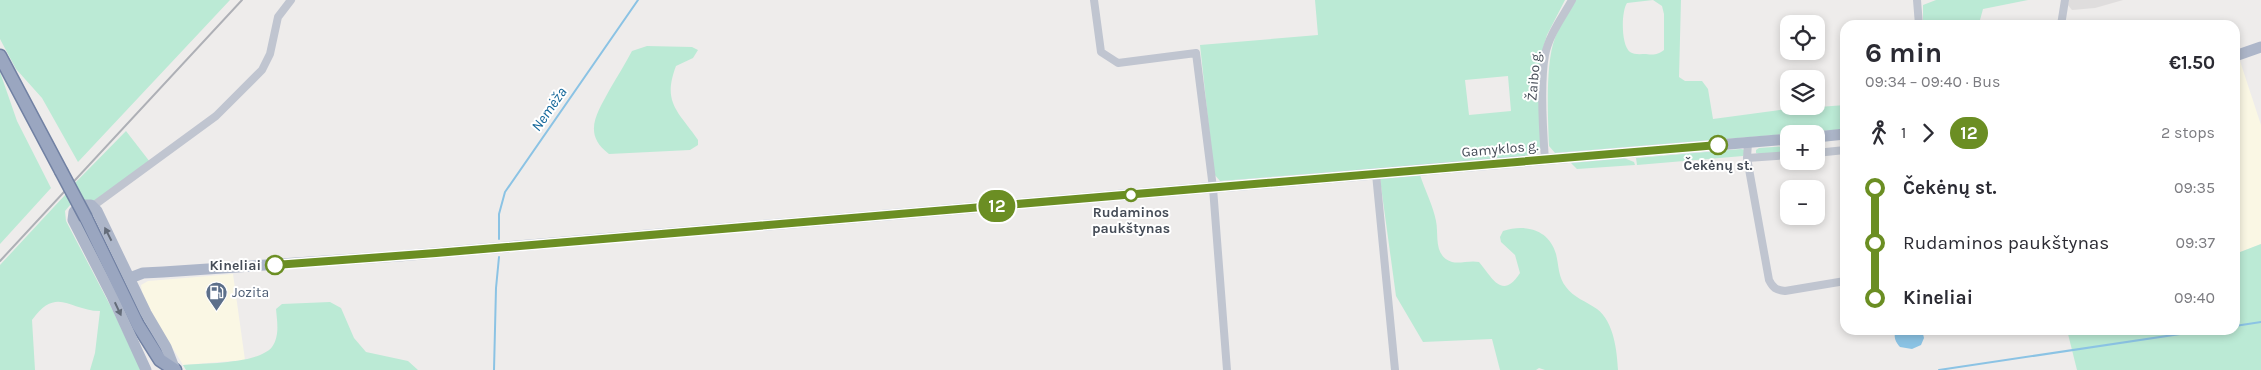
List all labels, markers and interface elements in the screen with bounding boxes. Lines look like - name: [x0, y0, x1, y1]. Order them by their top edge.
- map controls: [1780, 15, 1825, 225]
- button: locate: [1780, 15, 1825, 60]
- text: 6 min: [1865, 36, 1942, 69]
- street label: Žaibo g.: [1523, 50, 1545, 102]
- text: €1.50: [2169, 52, 2215, 74]
- button: layers: [1780, 70, 1825, 115]
- text: 09:34 – 09:40 · Bus: [1865, 72, 2000, 91]
- water label: Nemėža: [527, 83, 571, 135]
- icon: walk: [1865, 119, 1893, 147]
- icon: forward: [1914, 119, 1942, 147]
- text: 12: [1960, 122, 1978, 144]
- text: 1: [1901, 123, 1906, 142]
- text: 2 stops: [2161, 123, 2215, 142]
- button: +: [1780, 125, 1825, 170]
- marker: Čekėnų st.: [1708, 135, 1728, 155]
- street label: Gamyklos g.: [1461, 137, 1540, 161]
- place label: Čekėnų st.: [1684, 156, 1752, 174]
- text: Čekėnų st.: [1903, 177, 1997, 199]
- text: 09:35: [2174, 178, 2215, 197]
- button: −: [1780, 180, 1825, 225]
- marker: Rudaminos paukštynas: [1124, 188, 1138, 202]
- line badge: 12: [974, 190, 1020, 222]
- text: 12: [988, 195, 1006, 217]
- place label: Rudaminos paukštynas: [1092, 204, 1170, 237]
- one-way arrow: [104, 227, 112, 241]
- text: Rudaminos paukštynas: [1903, 232, 2109, 254]
- text: 09:37: [2176, 233, 2215, 252]
- marker: Kineliai: [265, 255, 285, 275]
- place label: Kineliai: [209, 257, 261, 274]
- fuel station icon: Jozita: [204, 280, 228, 311]
- place label: Jozita: [232, 284, 269, 301]
- text: Kineliai: [1903, 287, 1973, 309]
- text: 09:40: [2174, 288, 2215, 307]
- one-way arrow: [114, 302, 122, 316]

